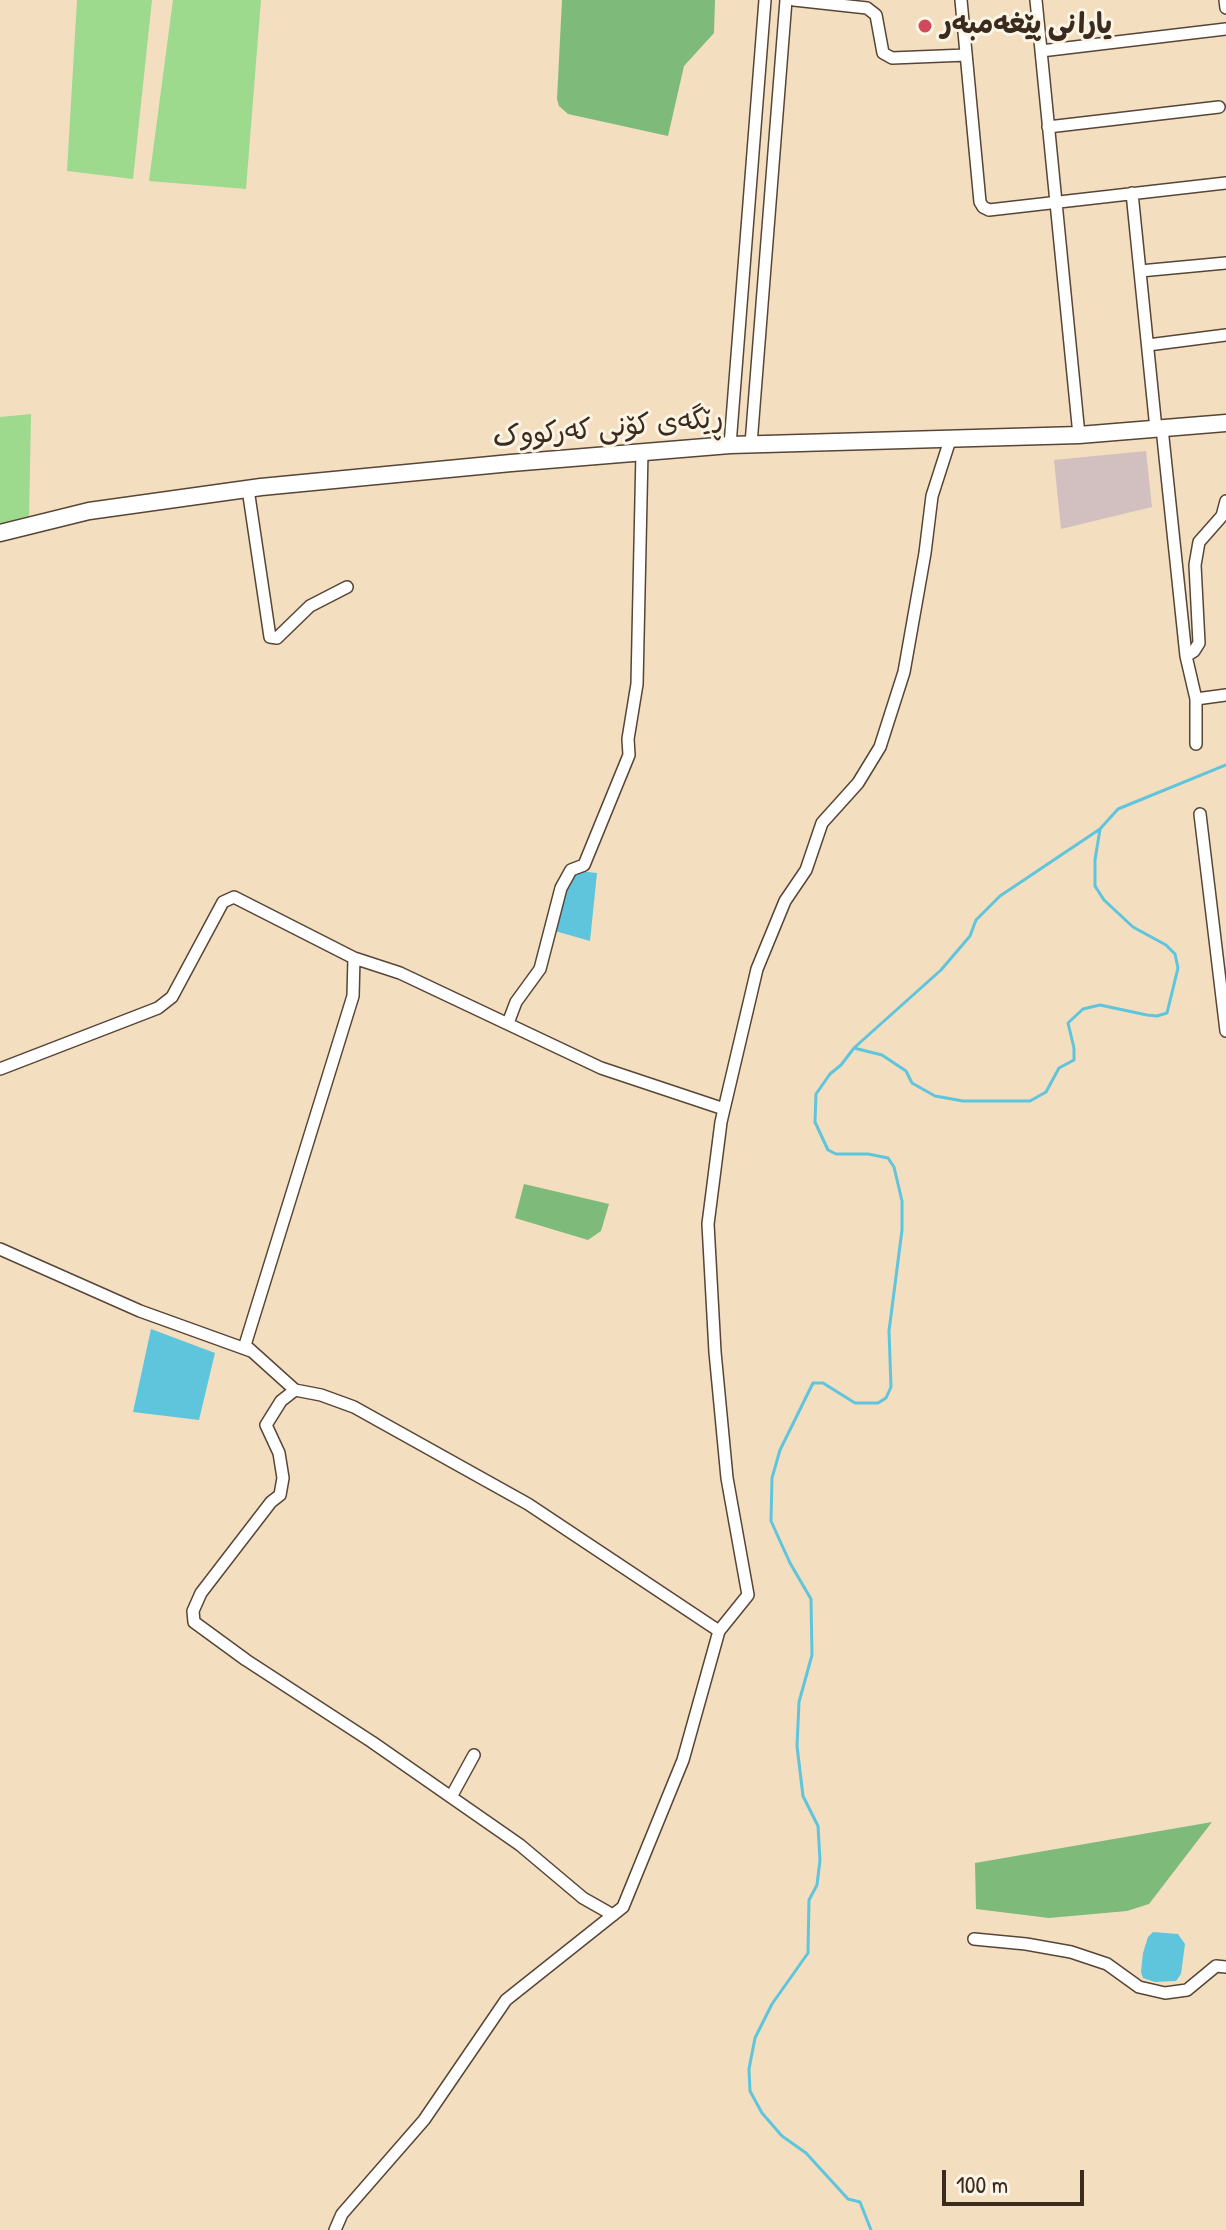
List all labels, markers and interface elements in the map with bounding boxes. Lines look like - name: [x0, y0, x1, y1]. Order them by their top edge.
- place label: یارانی پێغەمبەر: [941, 9, 1112, 43]
- marker: یارانی پێغەمبەر: [916, 17, 934, 35]
- street label: ڕێگەی کۆنی کەرکووک: [491, 402, 725, 456]
- scale bar: [946, 2154, 1088, 2204]
- text: 100 m: [956, 2168, 1008, 2200]

